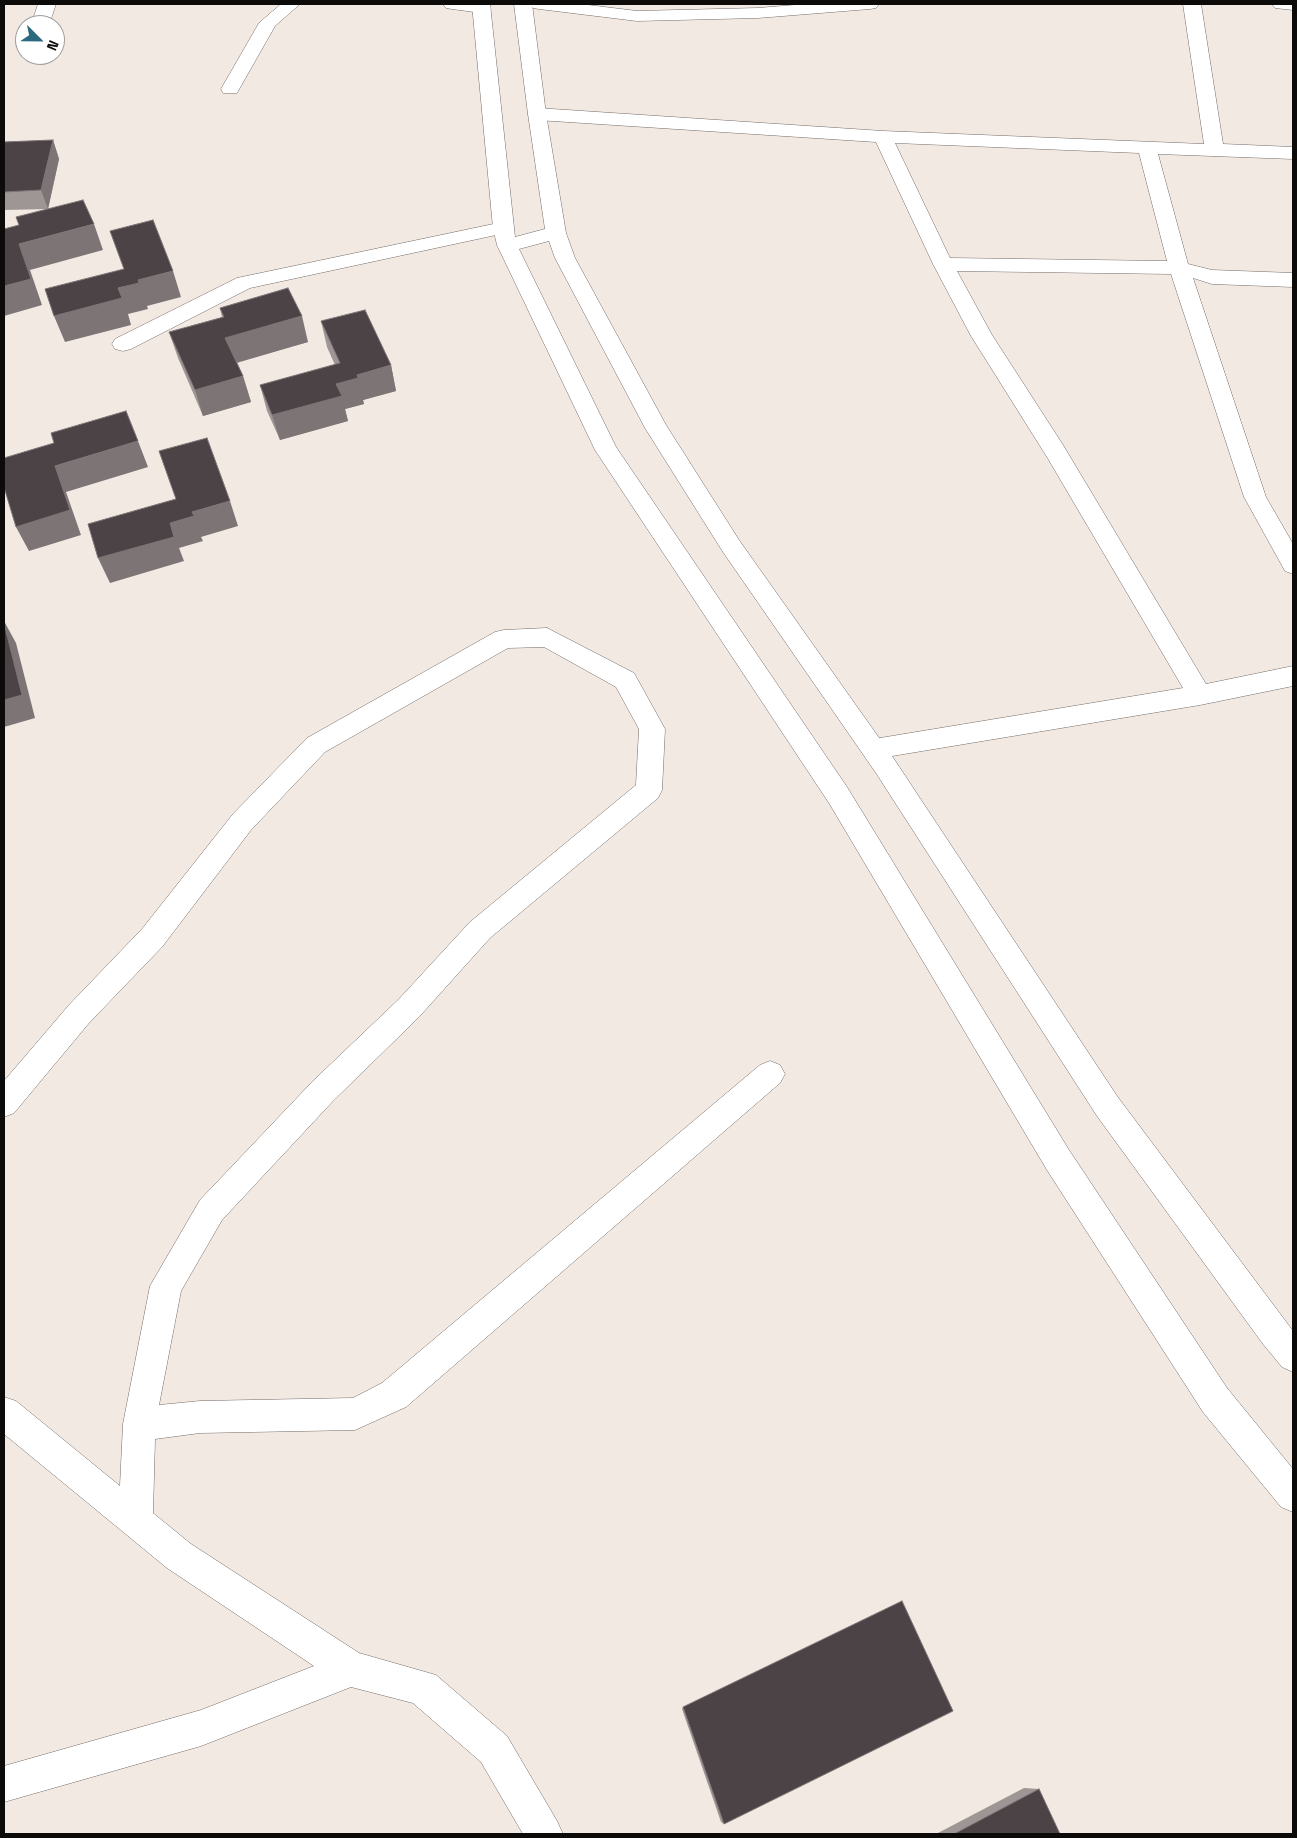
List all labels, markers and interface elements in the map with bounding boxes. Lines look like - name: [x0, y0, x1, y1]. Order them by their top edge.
- north arrow: [15, 15, 65, 65]
- text: N: [43, 38, 63, 53]

